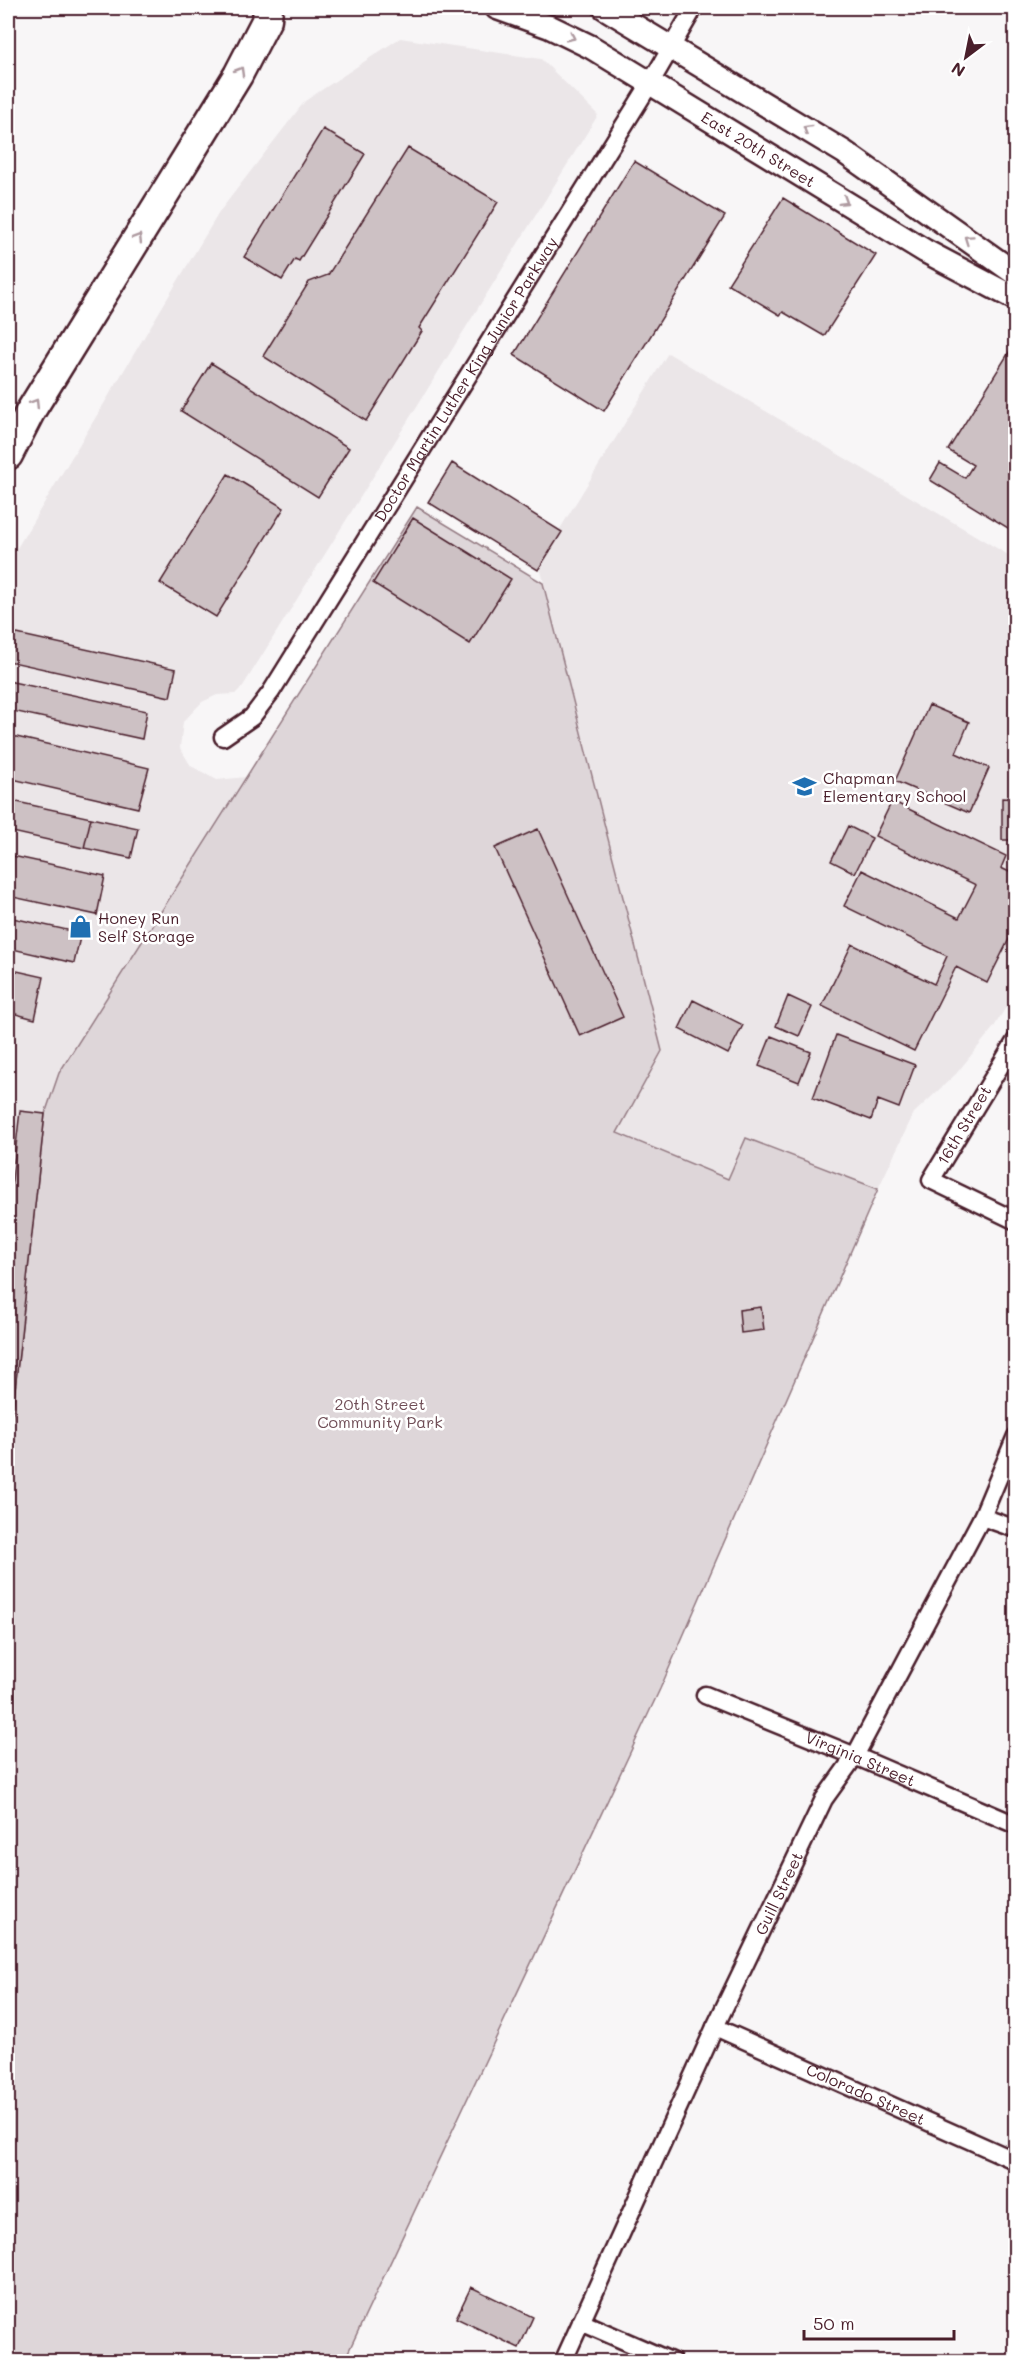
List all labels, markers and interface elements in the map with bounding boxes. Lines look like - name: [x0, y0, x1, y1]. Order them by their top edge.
- north arrow: [936, 27, 996, 87]
- one-way arrow: [564, 30, 575, 41]
- text: N: [947, 58, 969, 82]
- one-way arrow: [232, 67, 244, 77]
- street label: East 20th Street: [698, 106, 820, 192]
- one-way arrow: [803, 125, 813, 137]
- one-way arrow: [838, 193, 848, 205]
- street label: Doctor Martin Luther King Junior Parkway: [369, 233, 562, 525]
- one-way arrow: [131, 234, 143, 244]
- one-way arrow: [964, 236, 975, 247]
- one-way arrow: [28, 399, 40, 409]
- place label: Chapman Elementary School: [823, 767, 967, 806]
- school or university icon: Chapman Elementary School: [792, 774, 818, 800]
- place label: Honey Run Self Storage: [98, 907, 195, 946]
- shop icon: Honey Run Self Storage: [67, 914, 93, 940]
- street label: 16th Street: [932, 1081, 995, 1168]
- park label: 20th Street Community Park: [317, 1393, 443, 1432]
- street label: Virginia Street: [803, 1726, 919, 1791]
- street label: Guill Street: [750, 1848, 807, 1938]
- street label: Colorado Street: [803, 2058, 929, 2129]
- scale bar: [804, 2303, 954, 2341]
- text: 50 m: [813, 2311, 855, 2335]

